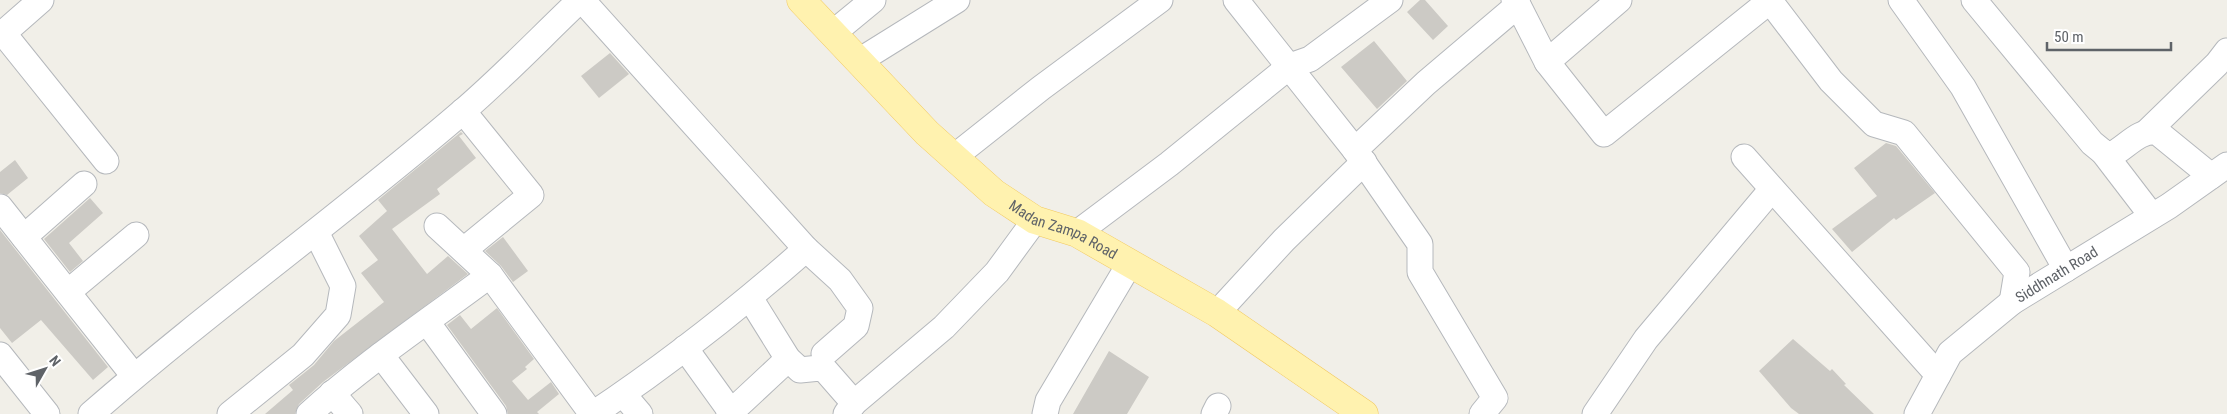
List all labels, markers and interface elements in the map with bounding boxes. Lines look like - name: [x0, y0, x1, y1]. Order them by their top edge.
- scale bar: [2047, 20, 2171, 52]
- text: 50 m: [2054, 28, 2084, 46]
- street label: Madan Zampa Road: [1005, 196, 1121, 263]
- street label: Siddhnath Road: [2012, 243, 2101, 307]
- north arrow: [20, 344, 70, 394]
- text: N: [46, 352, 64, 369]

